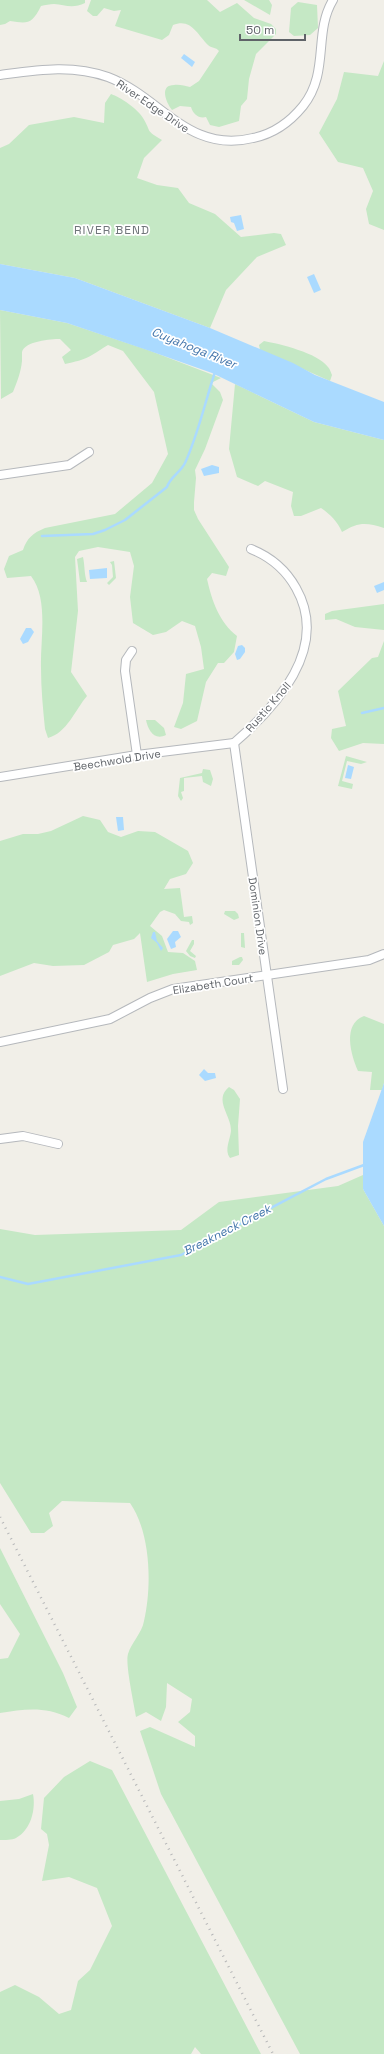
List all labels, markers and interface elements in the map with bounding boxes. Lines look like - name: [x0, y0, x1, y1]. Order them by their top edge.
- scale bar: [240, 16, 305, 42]
- text: 50 m: [246, 22, 274, 38]
- street label: River Edge Drive: [114, 76, 192, 136]
- district label: RIVER BEND: [74, 222, 150, 238]
- water label: Cuyahoga River: [149, 324, 240, 373]
- street label: Rustic Knoll: [242, 679, 294, 735]
- street label: Beechwold Drive: [72, 746, 162, 774]
- street label: Dominion Drive: [246, 876, 270, 956]
- street label: Elizabeth Court: [172, 971, 254, 997]
- water label: Breakneck Creek: [180, 1200, 275, 1259]

